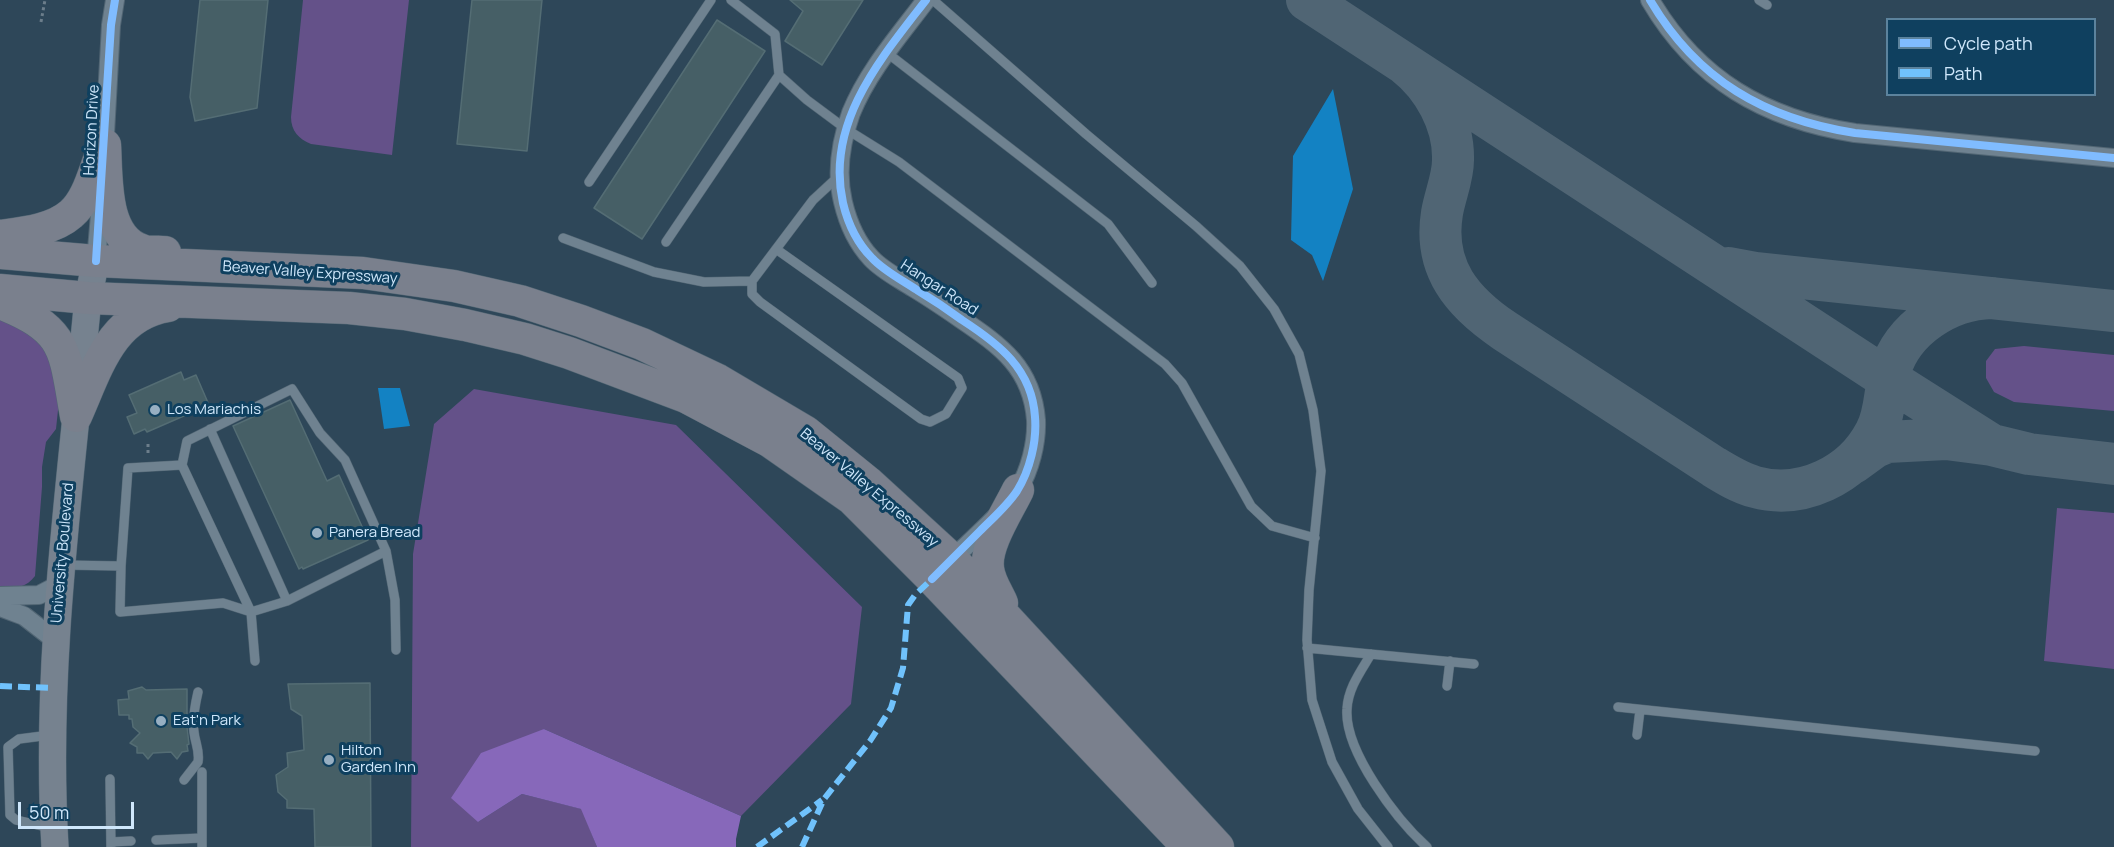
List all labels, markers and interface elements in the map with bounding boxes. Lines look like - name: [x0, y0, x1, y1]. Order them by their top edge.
- legend: [1886, 18, 2096, 96]
- text: Cycle path: [1944, 31, 2033, 55]
- text: Path: [1944, 61, 1982, 85]
- street label: Horizon Drive: [81, 84, 103, 176]
- street label: Hangar Road: [897, 256, 981, 320]
- street label: Beaver Valley Expressway: [222, 258, 398, 288]
- place label: Los Mariachis: [167, 401, 261, 419]
- marker: Los Mariachis: [148, 403, 162, 417]
- street label: Beaver Valley Expressway: [796, 425, 942, 551]
- street label: University Boulevard: [48, 482, 78, 624]
- place label: Panera Bread: [329, 524, 420, 542]
- marker: Panera Bread: [310, 526, 324, 540]
- place label: Eat'n Park: [173, 712, 241, 730]
- marker: Eat'n Park: [154, 714, 168, 728]
- place label: Hilton Garden Inn: [341, 742, 416, 777]
- marker: Hilton Garden Inn: [322, 753, 336, 767]
- scale bar: [21, 790, 136, 828]
- text: 50 m: [29, 800, 69, 824]

